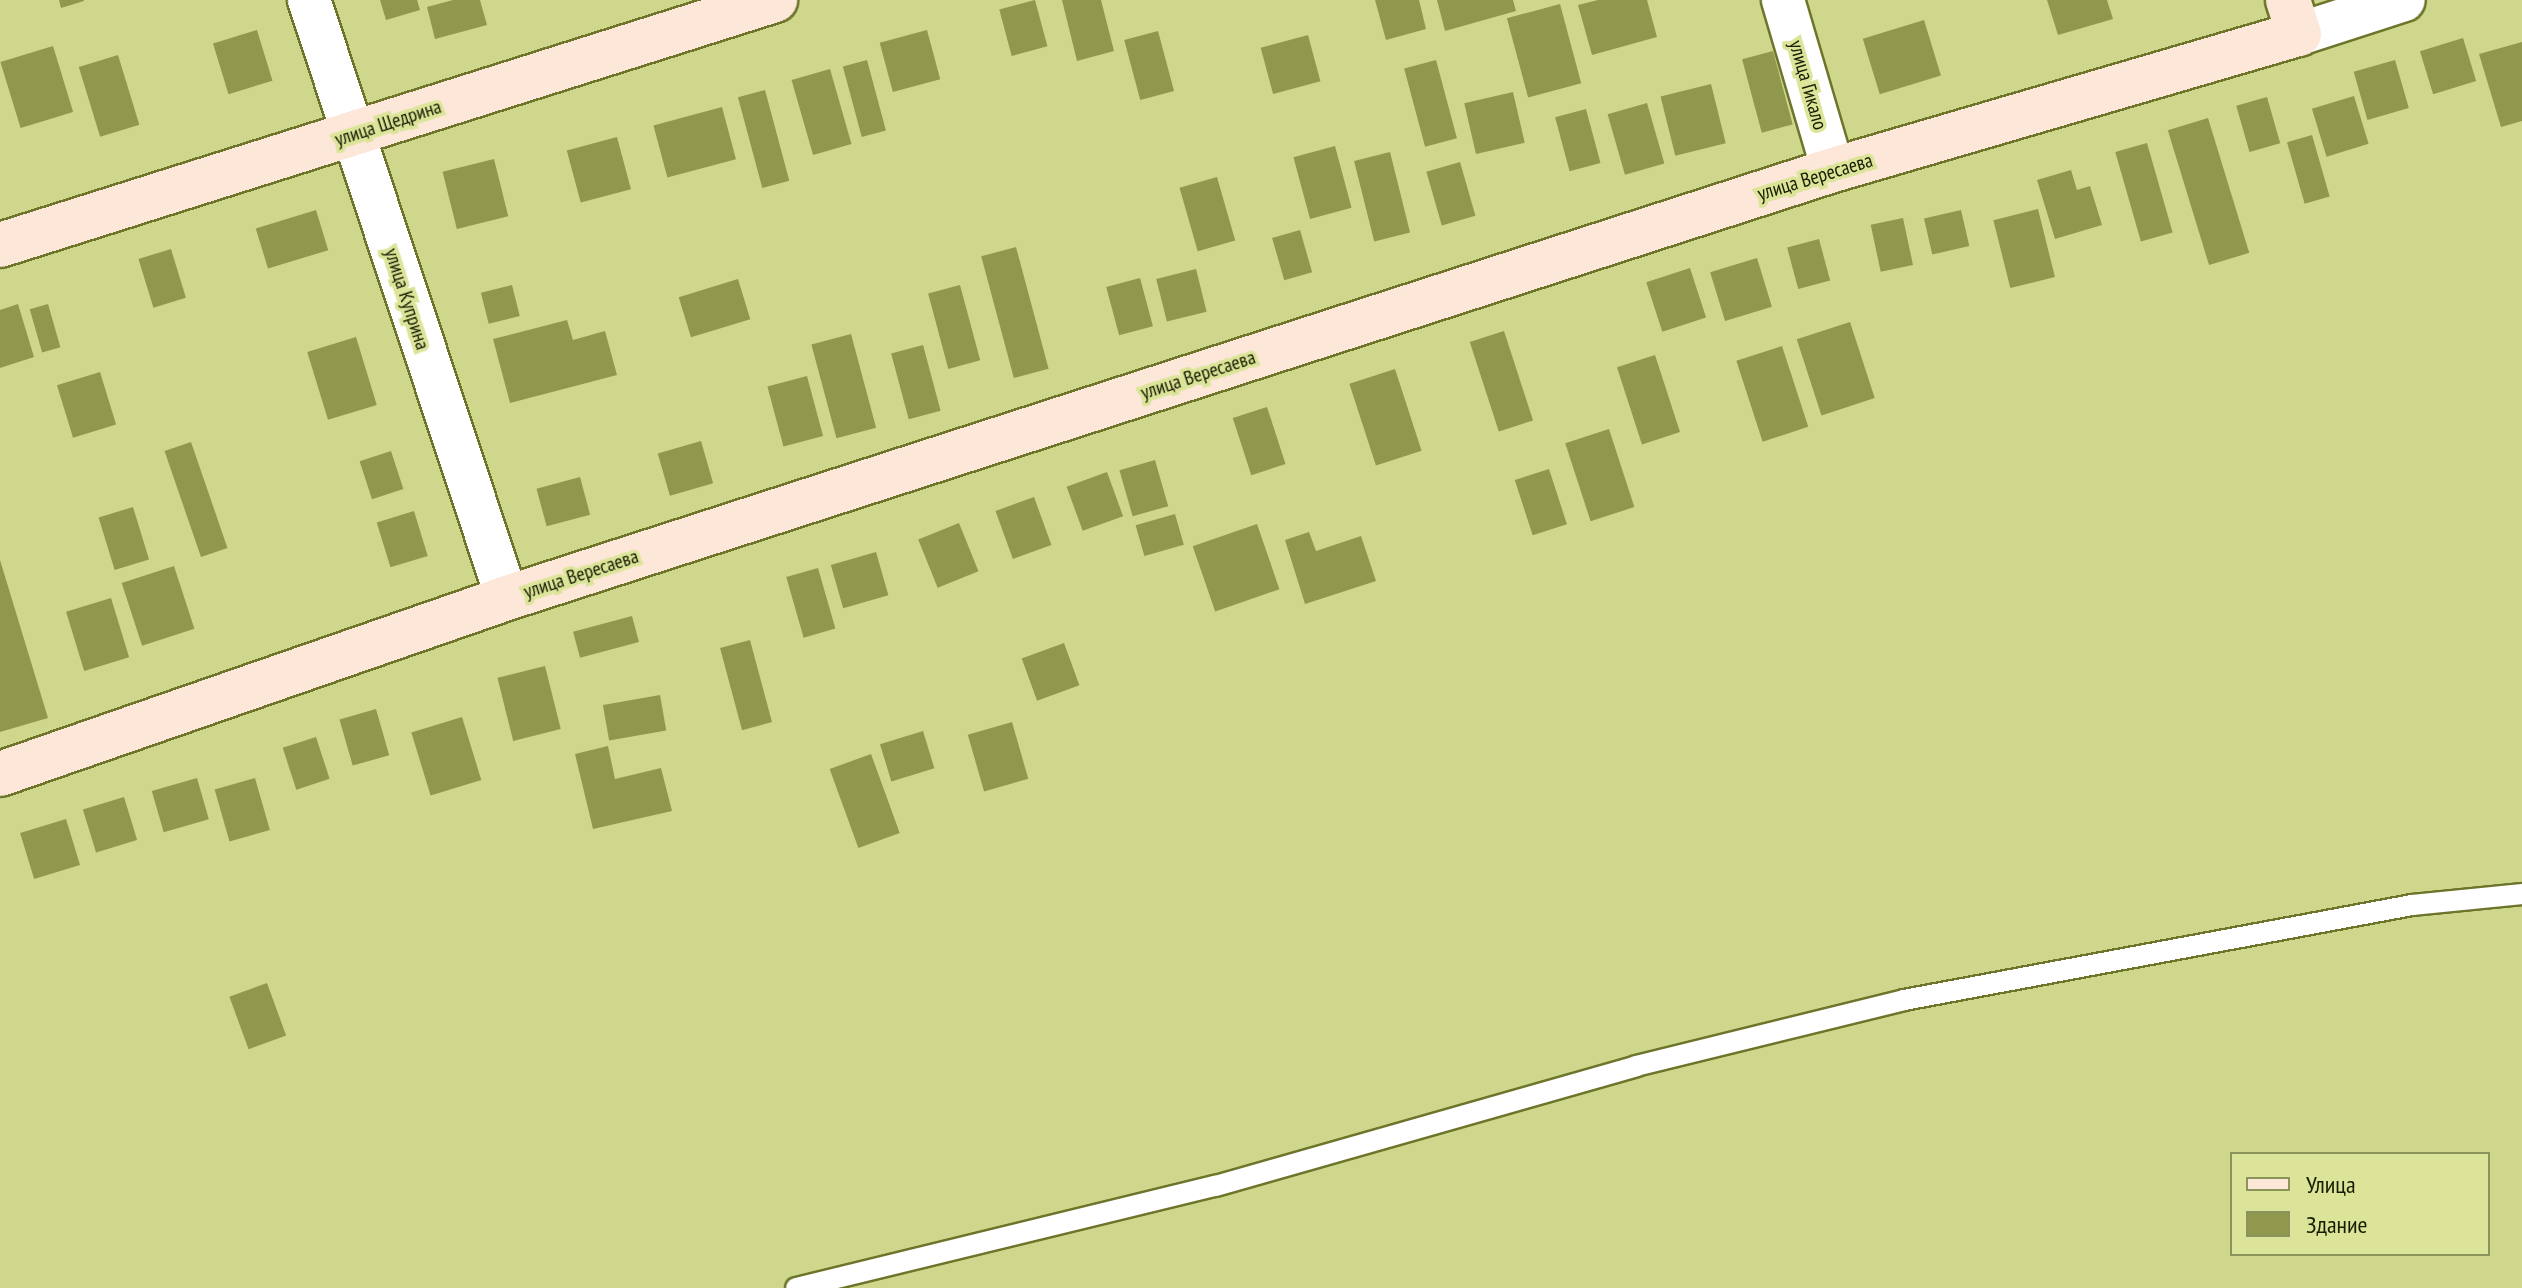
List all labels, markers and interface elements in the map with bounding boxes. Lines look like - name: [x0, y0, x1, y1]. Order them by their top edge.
- street label: улица Гикало: [1784, 38, 1832, 132]
- street label: улица Щедрина: [332, 94, 444, 152]
- street label: улица Вересаева: [1755, 148, 1875, 206]
- street label: улица Куприна: [379, 245, 435, 353]
- street label: улица Вересаева: [1138, 345, 1258, 405]
- street label: улица Вересаева: [521, 544, 641, 604]
- legend: [2230, 1152, 2490, 1256]
- text: Улица: [2306, 1169, 2356, 1200]
- text: Здание: [2306, 1209, 2367, 1240]

